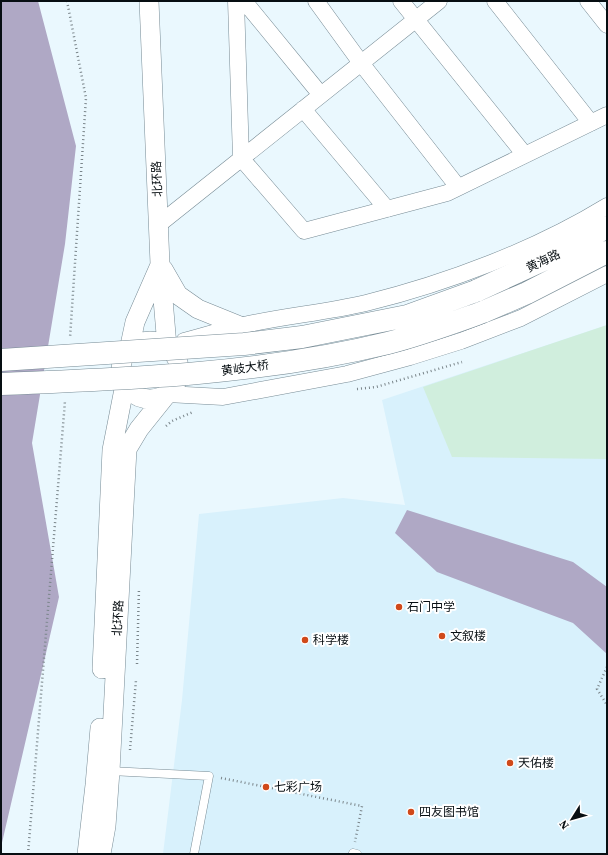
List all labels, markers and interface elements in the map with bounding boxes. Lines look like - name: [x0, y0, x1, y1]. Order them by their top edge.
- street label: 北环路: [148, 161, 166, 197]
- street label: 黄海路: [523, 246, 563, 276]
- street label: 黄岐大桥: [220, 357, 270, 379]
- place label: 石门中学: [407, 599, 455, 615]
- street label: 北环路: [109, 600, 127, 636]
- marker: 石门中学: [394, 602, 404, 612]
- place label: 文叙楼: [450, 628, 486, 644]
- marker: 文叙楼: [437, 631, 447, 641]
- place label: 科学楼: [313, 632, 349, 648]
- marker: 科学楼: [300, 635, 310, 645]
- place label: 天佑楼: [518, 755, 554, 771]
- marker: 天佑楼: [505, 758, 515, 768]
- place label: 七彩广场: [274, 779, 322, 795]
- marker: 七彩广场: [261, 782, 271, 792]
- north arrow: [552, 799, 592, 839]
- place label: 四友图书馆: [419, 804, 479, 820]
- marker: 四友图书馆: [406, 807, 416, 817]
- text: N: [556, 817, 573, 832]

